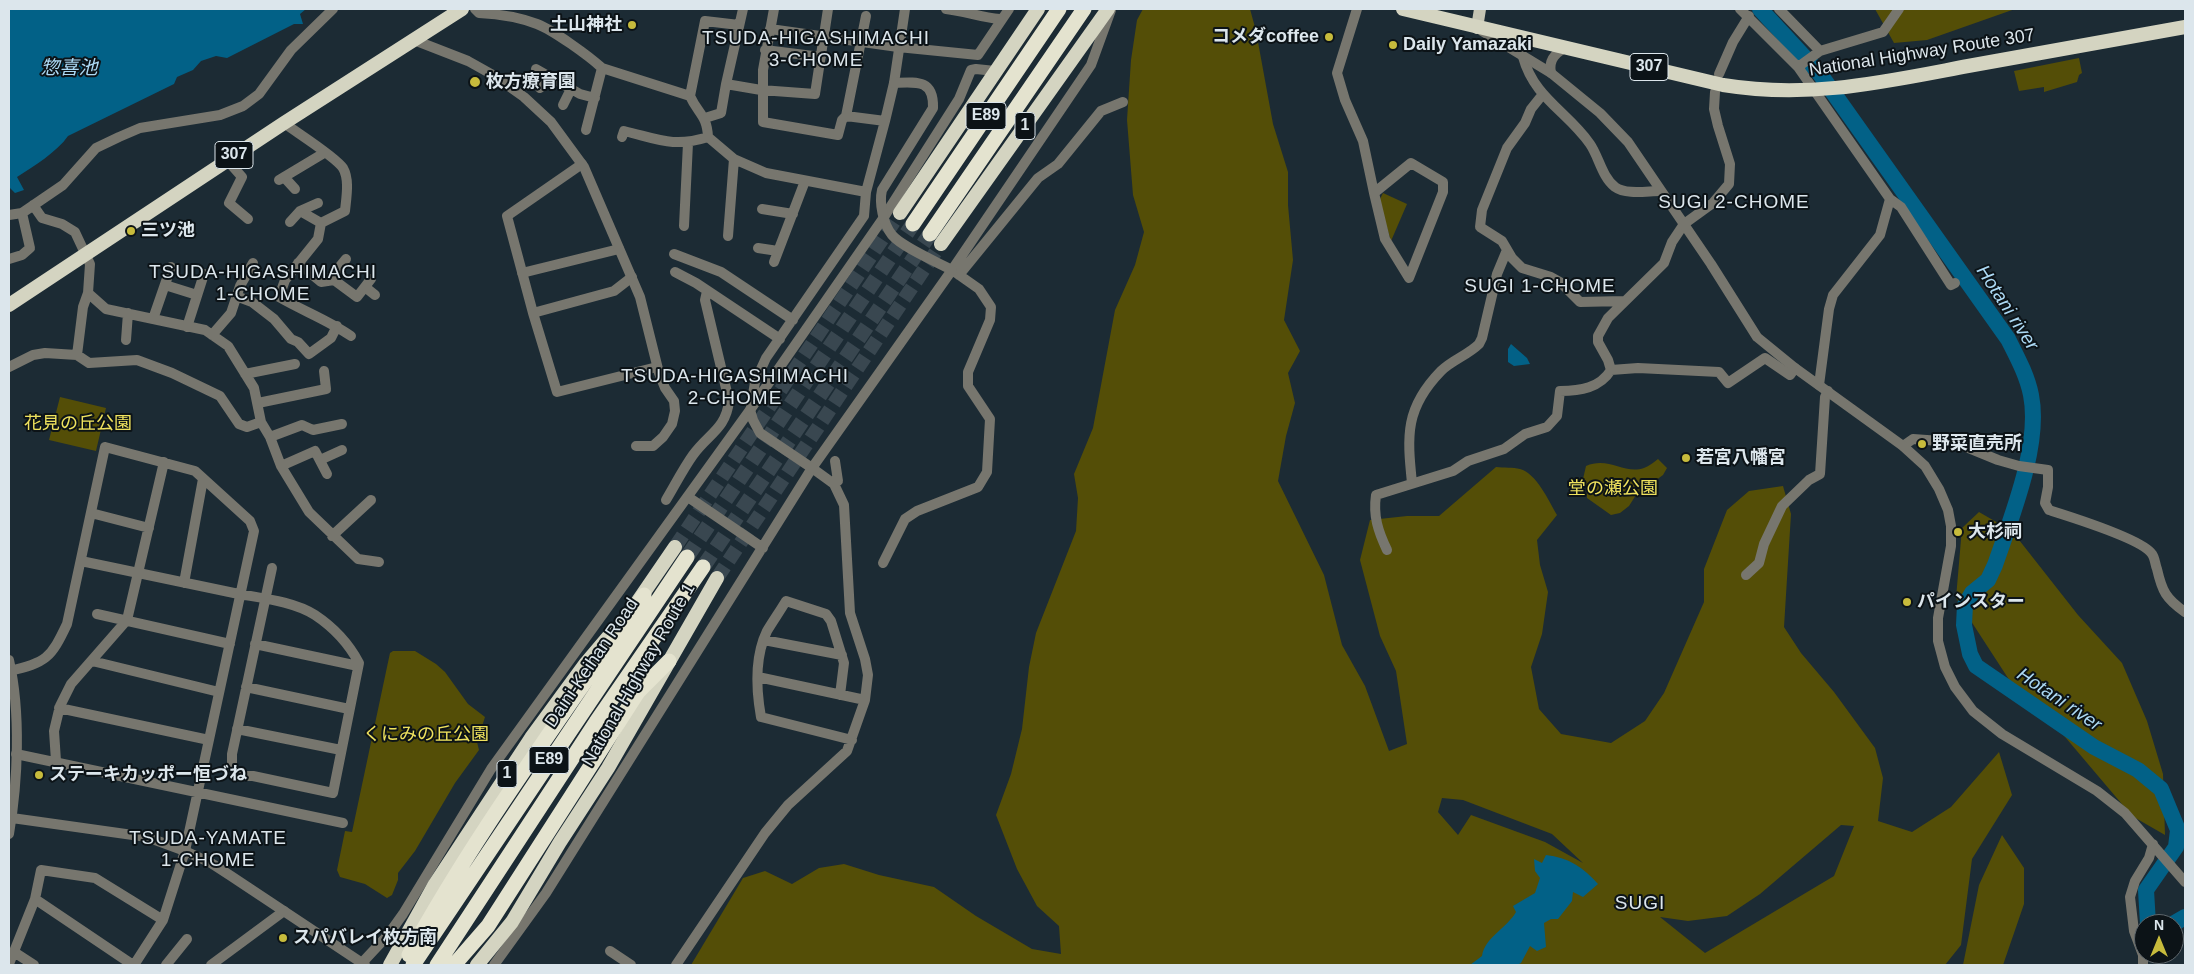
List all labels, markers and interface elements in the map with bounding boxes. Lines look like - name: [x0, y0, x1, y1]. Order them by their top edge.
- place label: 土山神社: [550, 14, 622, 36]
- marker: 土山神社: [626, 19, 638, 31]
- street label: National Highway Route 307: [1808, 24, 2036, 82]
- place label: コメダcoffee: [1212, 26, 1319, 48]
- district label: TSUDA-HIGASHIMACHI 3-CHOME: [700, 28, 932, 72]
- marker: コメダcoffee: [1323, 31, 1335, 43]
- place label: Daily Yamazaki: [1403, 34, 1532, 56]
- marker: Daily Yamazaki: [1387, 39, 1399, 51]
- road number: 307: [1630, 54, 1668, 80]
- water label: 惣喜池: [41, 58, 97, 80]
- place label: 枚方療育園: [486, 71, 576, 93]
- marker: 枚方療育園: [468, 75, 482, 89]
- road number: E89: [966, 102, 1006, 130]
- road number: 1: [1015, 112, 1035, 140]
- road number: 307: [215, 142, 253, 168]
- district label: SUGI 2-CHOME: [1657, 192, 1811, 214]
- place label: 三ツ池: [141, 220, 195, 242]
- marker: 三ツ池: [125, 225, 137, 237]
- water label: Hotani river: [1971, 261, 2043, 355]
- district label: TSUDA-HIGASHIMACHI 1-CHOME: [147, 262, 379, 306]
- district label: SUGI 1-CHOME: [1463, 276, 1617, 298]
- district label: TSUDA-HIGASHIMACHI 2-CHOME: [619, 366, 851, 410]
- park label: 花見の丘公園: [24, 413, 132, 435]
- place label: 野菜直売所: [1932, 433, 2022, 455]
- marker: 野菜直売所: [1916, 438, 1928, 450]
- place label: 若宮八幡宮: [1696, 447, 1786, 469]
- marker: 若宮八幡宮: [1680, 452, 1692, 464]
- park label: 堂の瀬公園: [1568, 478, 1658, 500]
- place label: 大杉祠: [1968, 521, 2022, 543]
- marker: 大杉祠: [1952, 526, 1964, 538]
- street label: National Highway Route 1: [578, 579, 700, 771]
- place label: パインスター: [1917, 591, 2025, 613]
- street label: Daini-Keihan Road: [541, 594, 643, 732]
- marker: パインスター: [1901, 596, 1913, 608]
- water label: Hotani river: [2012, 663, 2106, 737]
- park label: くにみの丘公園: [363, 724, 489, 746]
- road number: E89: [529, 746, 569, 774]
- road number: 1: [497, 761, 517, 788]
- place label: ステーキカッポー恒づね: [49, 764, 247, 786]
- marker: ステーキカッポー恒づね: [33, 769, 45, 781]
- district label: TSUDA-YAMATE 1-CHOME: [127, 828, 289, 872]
- district label: SUGI: [1614, 893, 1666, 915]
- north arrow: [2134, 914, 2184, 964]
- text: N: [2154, 917, 2164, 933]
- place label: スパバレイ枚方南: [293, 927, 437, 949]
- marker: スパバレイ枚方南: [277, 932, 289, 944]

